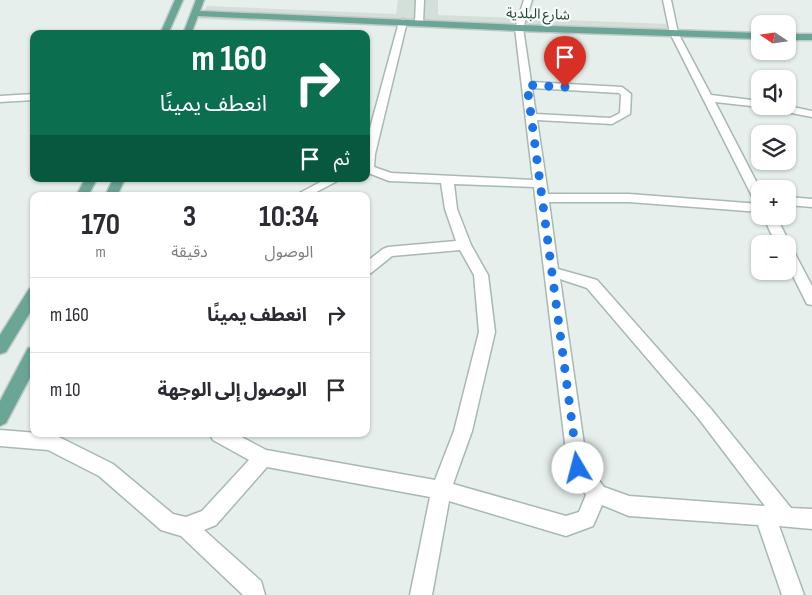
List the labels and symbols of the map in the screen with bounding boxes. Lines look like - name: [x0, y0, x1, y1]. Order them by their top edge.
- street label: شارع البلدية: [506, 4, 570, 26]
- north arrow: [751, 15, 796, 60]
- pin: [544, 36, 586, 87]
- position arrow: [551, 441, 603, 493]

